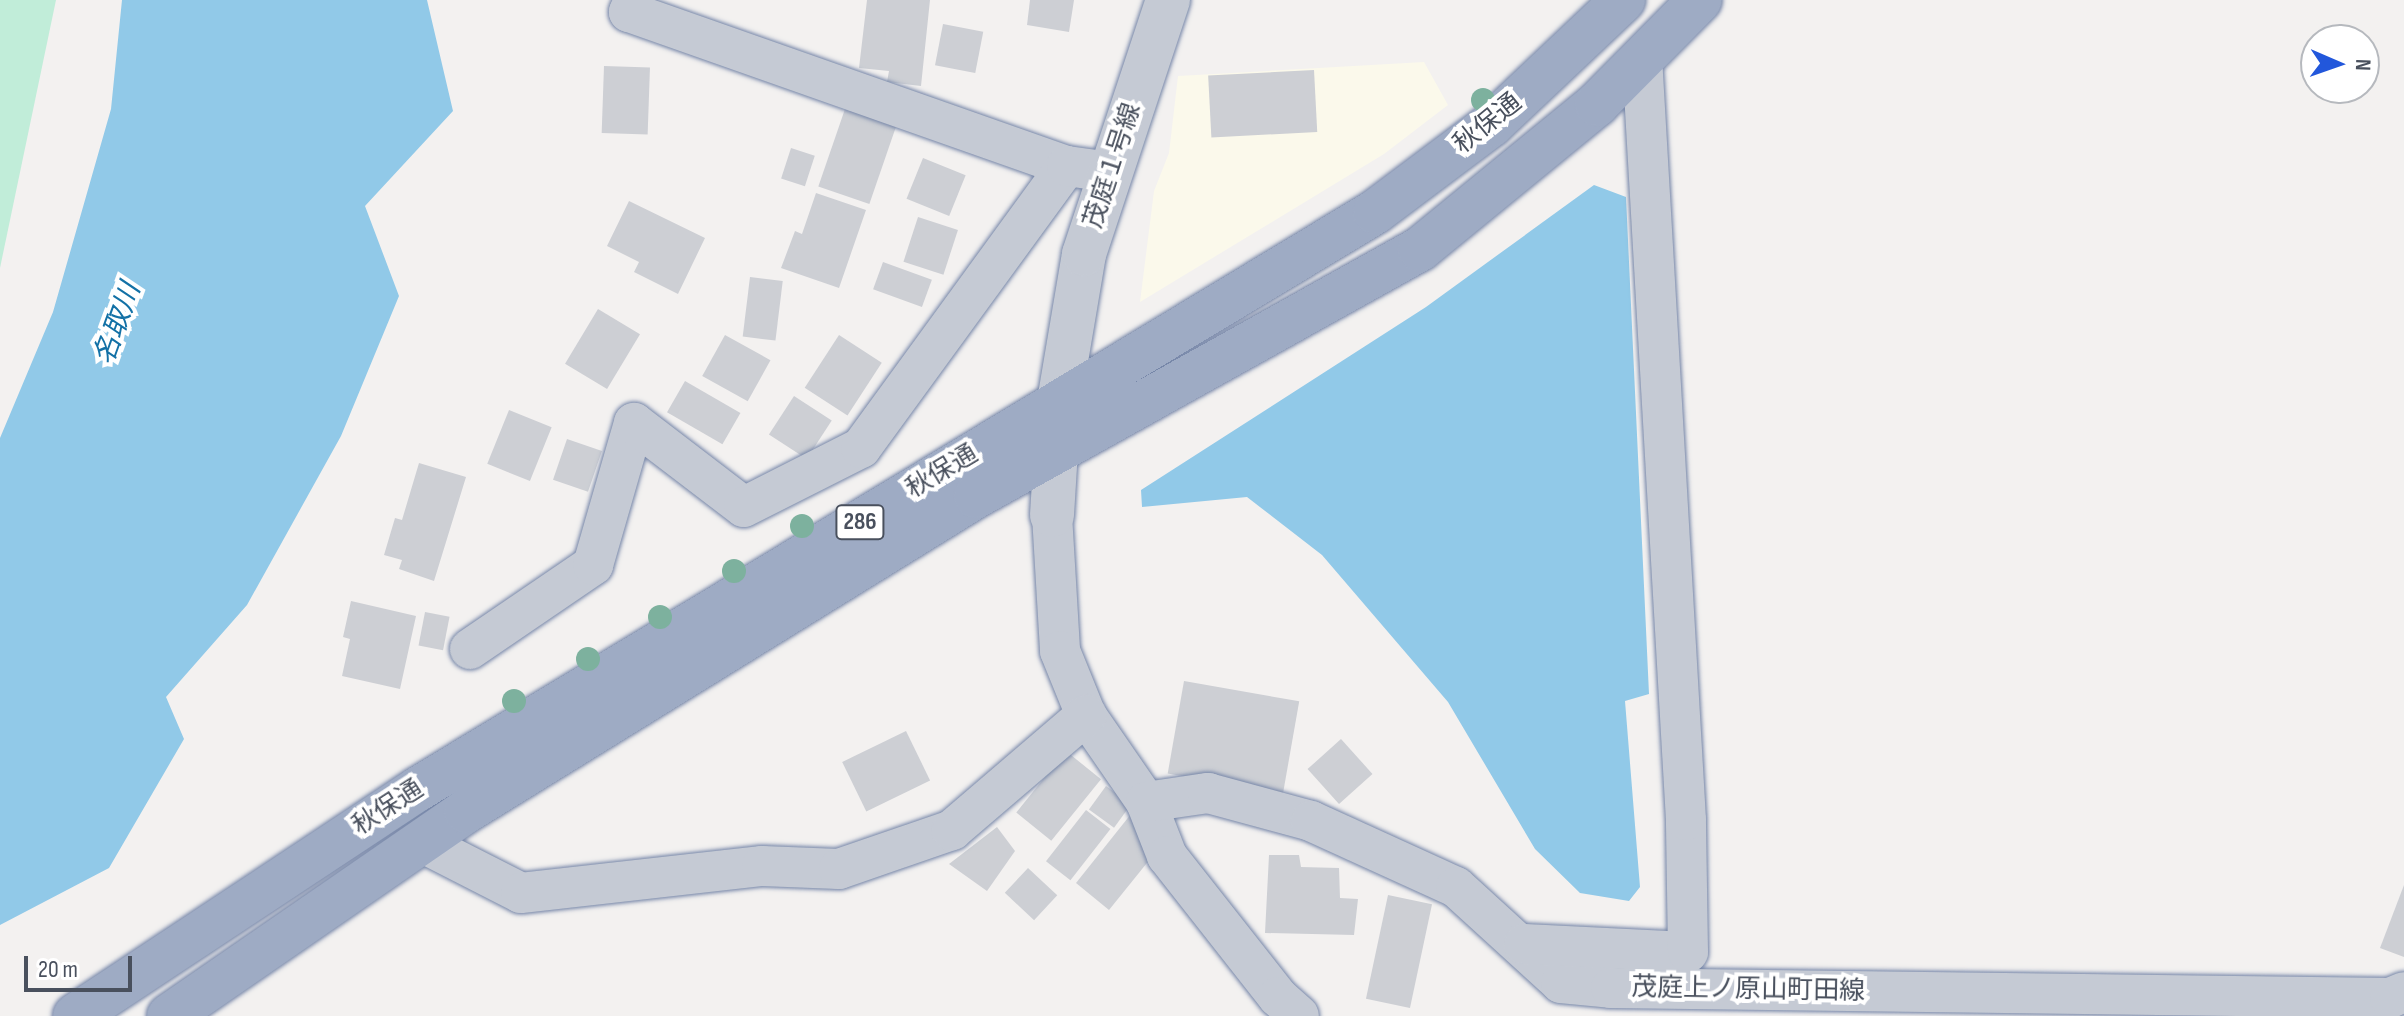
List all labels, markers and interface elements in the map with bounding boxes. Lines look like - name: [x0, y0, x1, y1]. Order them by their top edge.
- north arrow: [2300, 24, 2380, 104]
- text: N: [2349, 58, 2376, 71]
- street label: 秋保通: [1448, 87, 1528, 161]
- street label: 茂庭１号線: [1078, 99, 1148, 233]
- water label: 名取川: [88, 279, 148, 369]
- street label: 秋保通: [901, 439, 983, 505]
- road number: 286: [834, 502, 886, 542]
- street label: 秋保通: [347, 774, 429, 842]
- scale bar: [28, 940, 136, 990]
- text: 20 m: [38, 955, 78, 984]
- street label: 茂庭上ノ原山町田線: [1631, 972, 1865, 1008]

